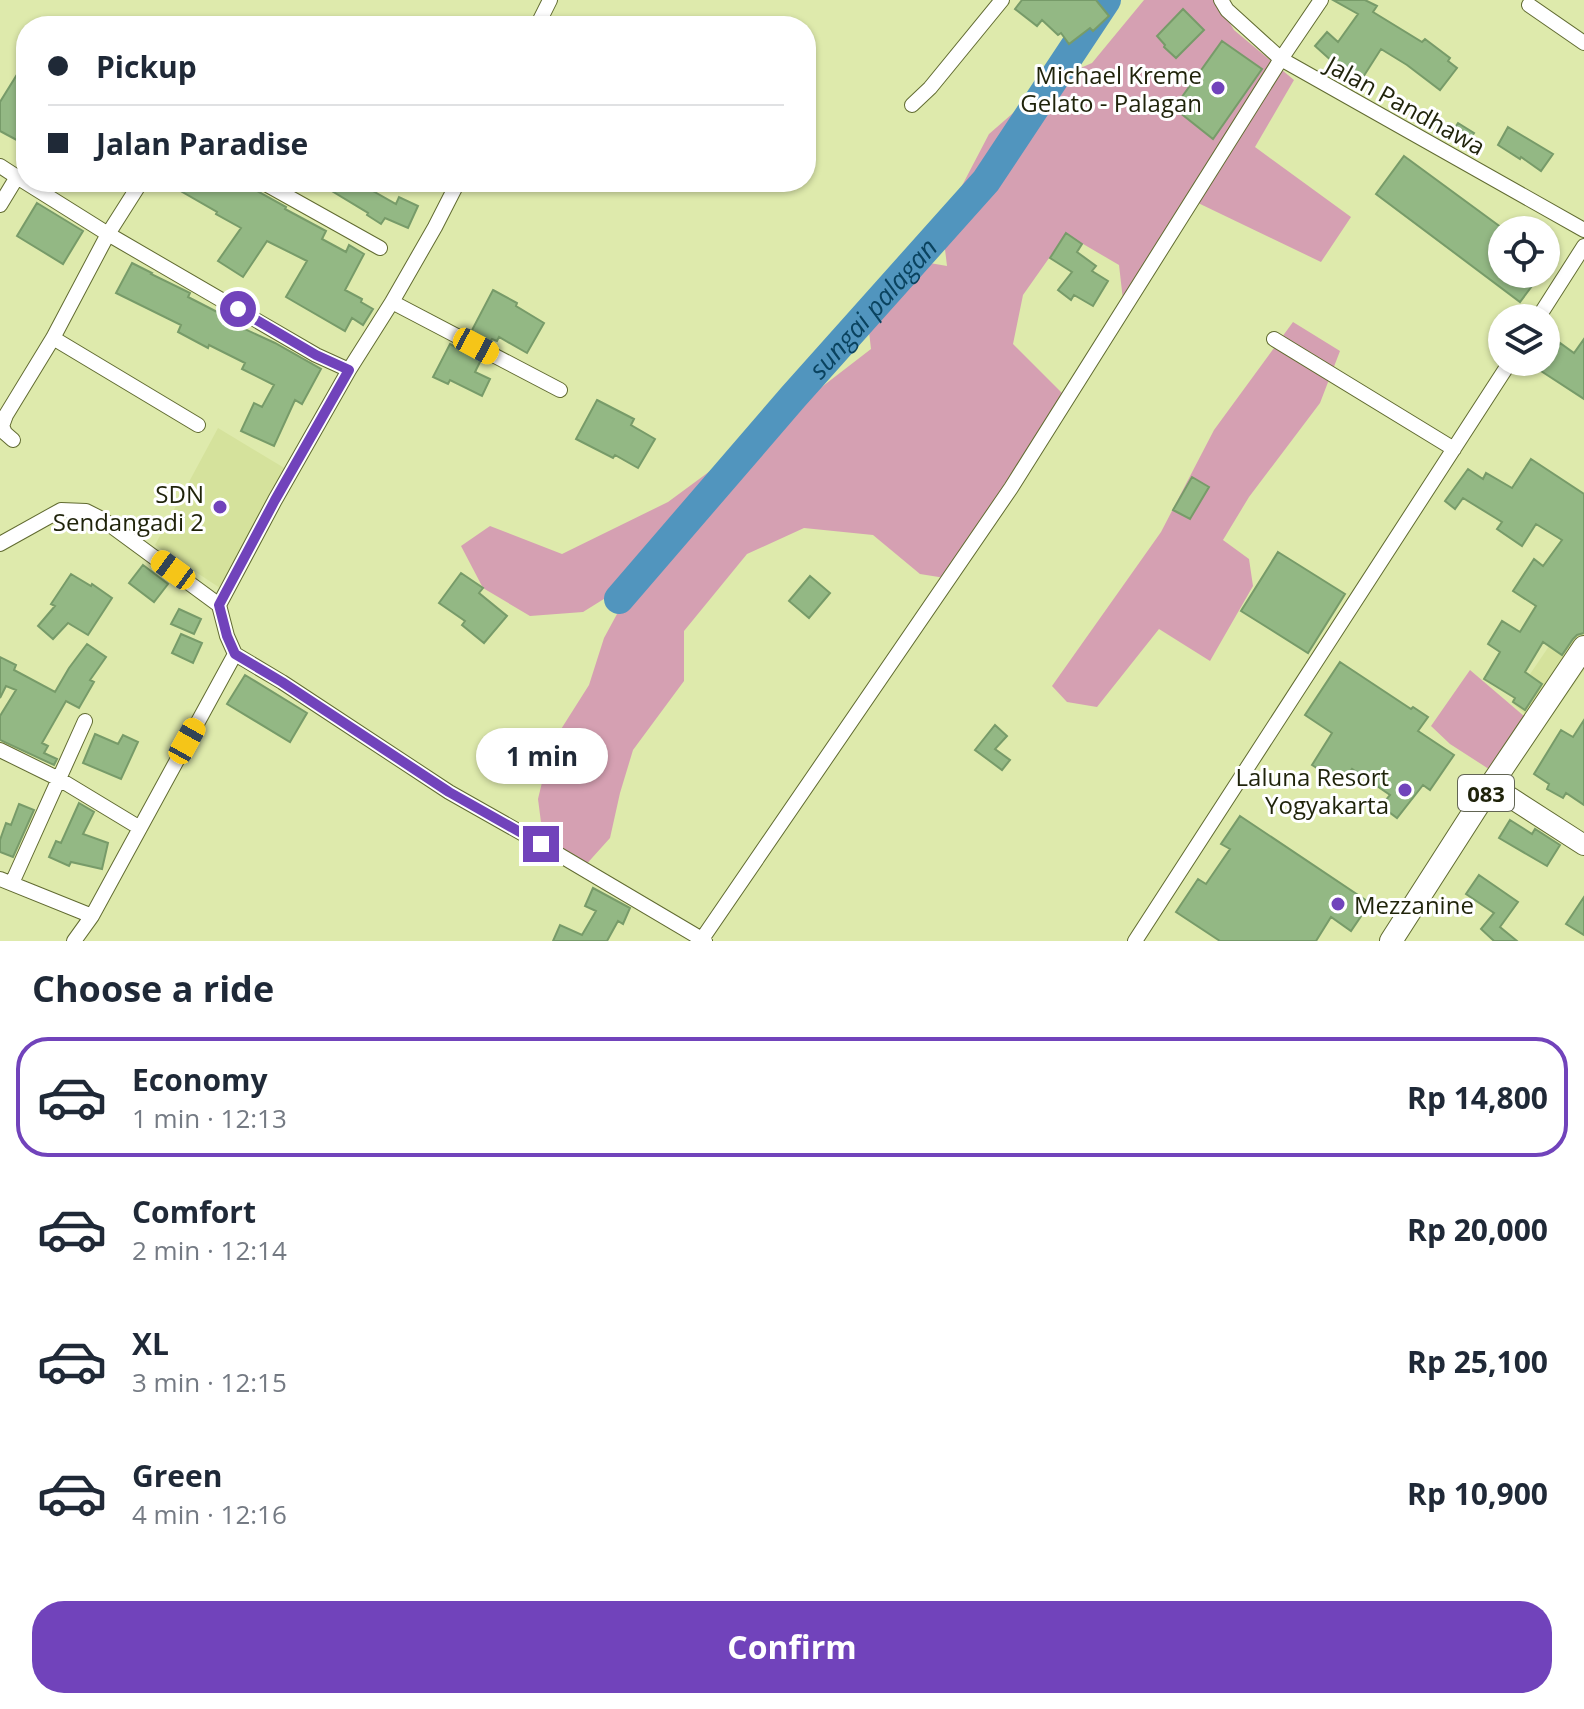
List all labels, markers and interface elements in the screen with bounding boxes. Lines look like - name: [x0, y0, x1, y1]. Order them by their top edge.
- text: Pickup: [96, 46, 197, 87]
- street label: Jalan Pandhawa: [1319, 47, 1492, 162]
- place label: Michael Kreme Gelato - Palagan: [1020, 58, 1202, 119]
- marker: Michael Kreme Gelato - Palagan: [1209, 79, 1227, 97]
- text: Jalan Paradise: [96, 123, 308, 164]
- map controls: [1488, 216, 1560, 376]
- button: locate: [1488, 216, 1560, 288]
- water label: sungai palagan: [800, 230, 945, 386]
- route start: [220, 291, 256, 327]
- button: layers: [1488, 304, 1560, 376]
- car: [449, 324, 503, 368]
- place label: SDN Sendangadi 2: [53, 477, 204, 538]
- marker: SDN Sendangadi 2: [211, 498, 229, 516]
- car: [147, 546, 199, 594]
- car: [165, 714, 209, 768]
- callout: 1 min: [475, 728, 607, 784]
- text: 1 min: [506, 738, 578, 774]
- place label: Laluna Resort Yogyakarta: [1236, 760, 1389, 821]
- road number: 083: [1458, 775, 1514, 811]
- marker: Laluna Resort Yogyakarta: [1396, 781, 1414, 799]
- route end: [523, 826, 559, 862]
- place label: Mezzanine: [1354, 888, 1474, 921]
- marker: Mezzanine: [1329, 895, 1347, 913]
- text: Choose a ride: [32, 964, 274, 1013]
- text: Economy: [132, 1059, 268, 1100]
- icon: car: [36, 1061, 108, 1133]
- text: Rp 14,800: [1407, 1077, 1548, 1118]
- text: 1 min · 12:13: [132, 1100, 287, 1136]
- text: Comfort: [132, 1191, 256, 1232]
- icon: car: [36, 1193, 108, 1265]
- text: Rp 20,000: [1407, 1209, 1548, 1250]
- text: 2 min · 12:14: [132, 1232, 287, 1268]
- text: XL: [132, 1323, 169, 1364]
- icon: car: [36, 1325, 108, 1397]
- text: Rp 25,100: [1407, 1341, 1548, 1382]
- text: 3 min · 12:15: [132, 1364, 287, 1400]
- text: Green: [132, 1455, 223, 1496]
- icon: car: [36, 1457, 108, 1529]
- text: Rp 10,900: [1407, 1473, 1548, 1514]
- text: 4 min · 12:16: [132, 1496, 287, 1532]
- button: Confirm: [32, 1601, 1552, 1693]

